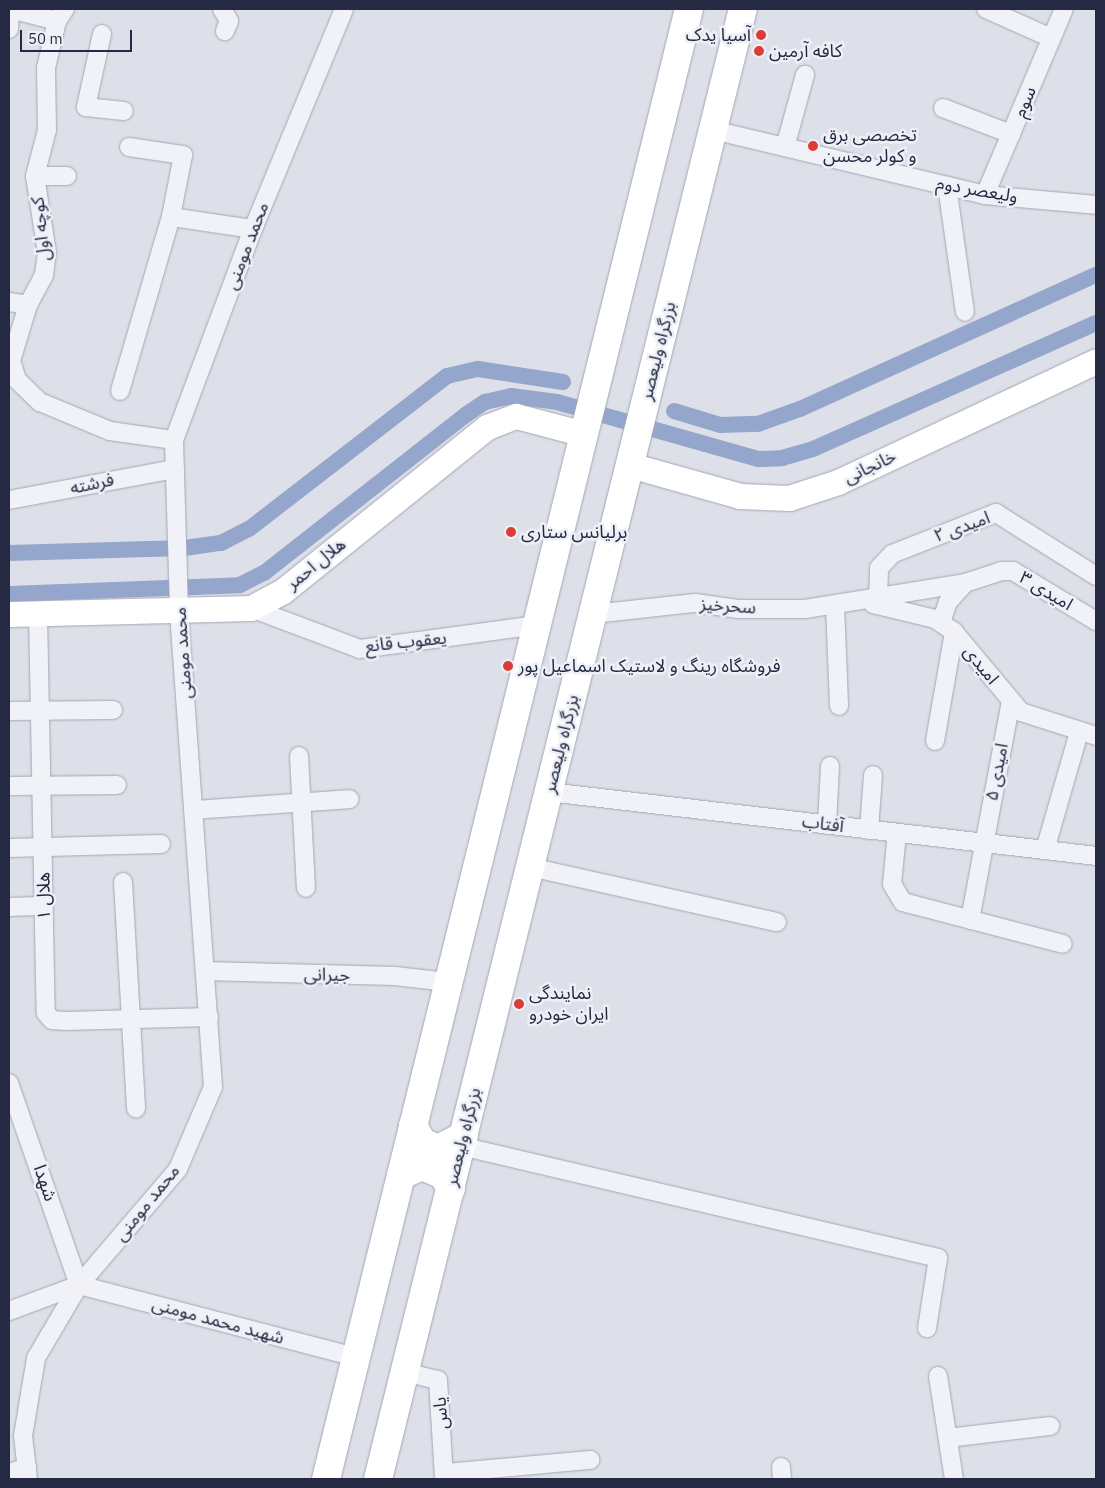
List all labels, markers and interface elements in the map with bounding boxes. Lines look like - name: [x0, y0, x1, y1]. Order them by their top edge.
- scale bar: [22, 20, 135, 52]
- place label: آسیا یدک: [686, 24, 751, 46]
- text: 50 m: [28, 29, 63, 48]
- marker: آسیا یدک: [755, 29, 767, 41]
- place label: کافه آرمین: [769, 40, 842, 62]
- marker: کافه آرمین: [753, 45, 765, 57]
- street label: سوم: [1009, 83, 1041, 121]
- place label: تخصصی برق و کولر محسن: [823, 125, 917, 168]
- marker: تخصصی برق و کولر محسن: [807, 140, 819, 152]
- street label: ولیعصر دوم: [934, 172, 1020, 208]
- street label: کوچه اول: [27, 196, 55, 262]
- street label: محمد مومنی: [220, 199, 274, 293]
- street label: بزرگراه ولیعصر: [635, 299, 681, 403]
- street label: خانجانی: [840, 445, 900, 489]
- street label: فرشته: [68, 469, 116, 499]
- street label: امیدی ۲: [931, 507, 993, 547]
- place label: برلیانس ستاری: [521, 521, 627, 543]
- marker: برلیانس ستاری: [505, 526, 517, 538]
- street label: هلال احمر: [282, 533, 350, 595]
- street label: امیدی ۳: [1015, 567, 1077, 615]
- street label: سحرخیز: [699, 593, 757, 619]
- street label: محمد مومنی: [169, 606, 197, 700]
- street label: یعقوب قانع: [364, 627, 448, 657]
- street label: امیدی: [959, 641, 1003, 689]
- place label: فروشگاه رینگ و لاستیک اسماعیل پور: [518, 655, 780, 677]
- marker: فروشگاه رینگ و لاستیک اسماعیل پور: [502, 660, 514, 672]
- street label: بزرگراه ولیعصر: [538, 692, 584, 796]
- street label: امیدی ۵: [981, 741, 1013, 803]
- street label: آفتاب: [801, 811, 845, 837]
- street label: هلال ۱: [33, 872, 55, 920]
- street label: جیرانی: [304, 964, 350, 986]
- place label: نمایندگی ایران خودرو: [529, 983, 609, 1026]
- marker: نمایندگی ایران خودرو: [513, 998, 525, 1010]
- street label: بزرگراه ولیعصر: [440, 1085, 486, 1189]
- street label: محمد مومنی: [110, 1160, 184, 1246]
- street label: شهدا: [29, 1162, 61, 1204]
- street label: شهید محمد مومنی: [150, 1293, 286, 1349]
- street label: یاس: [429, 1396, 453, 1430]

